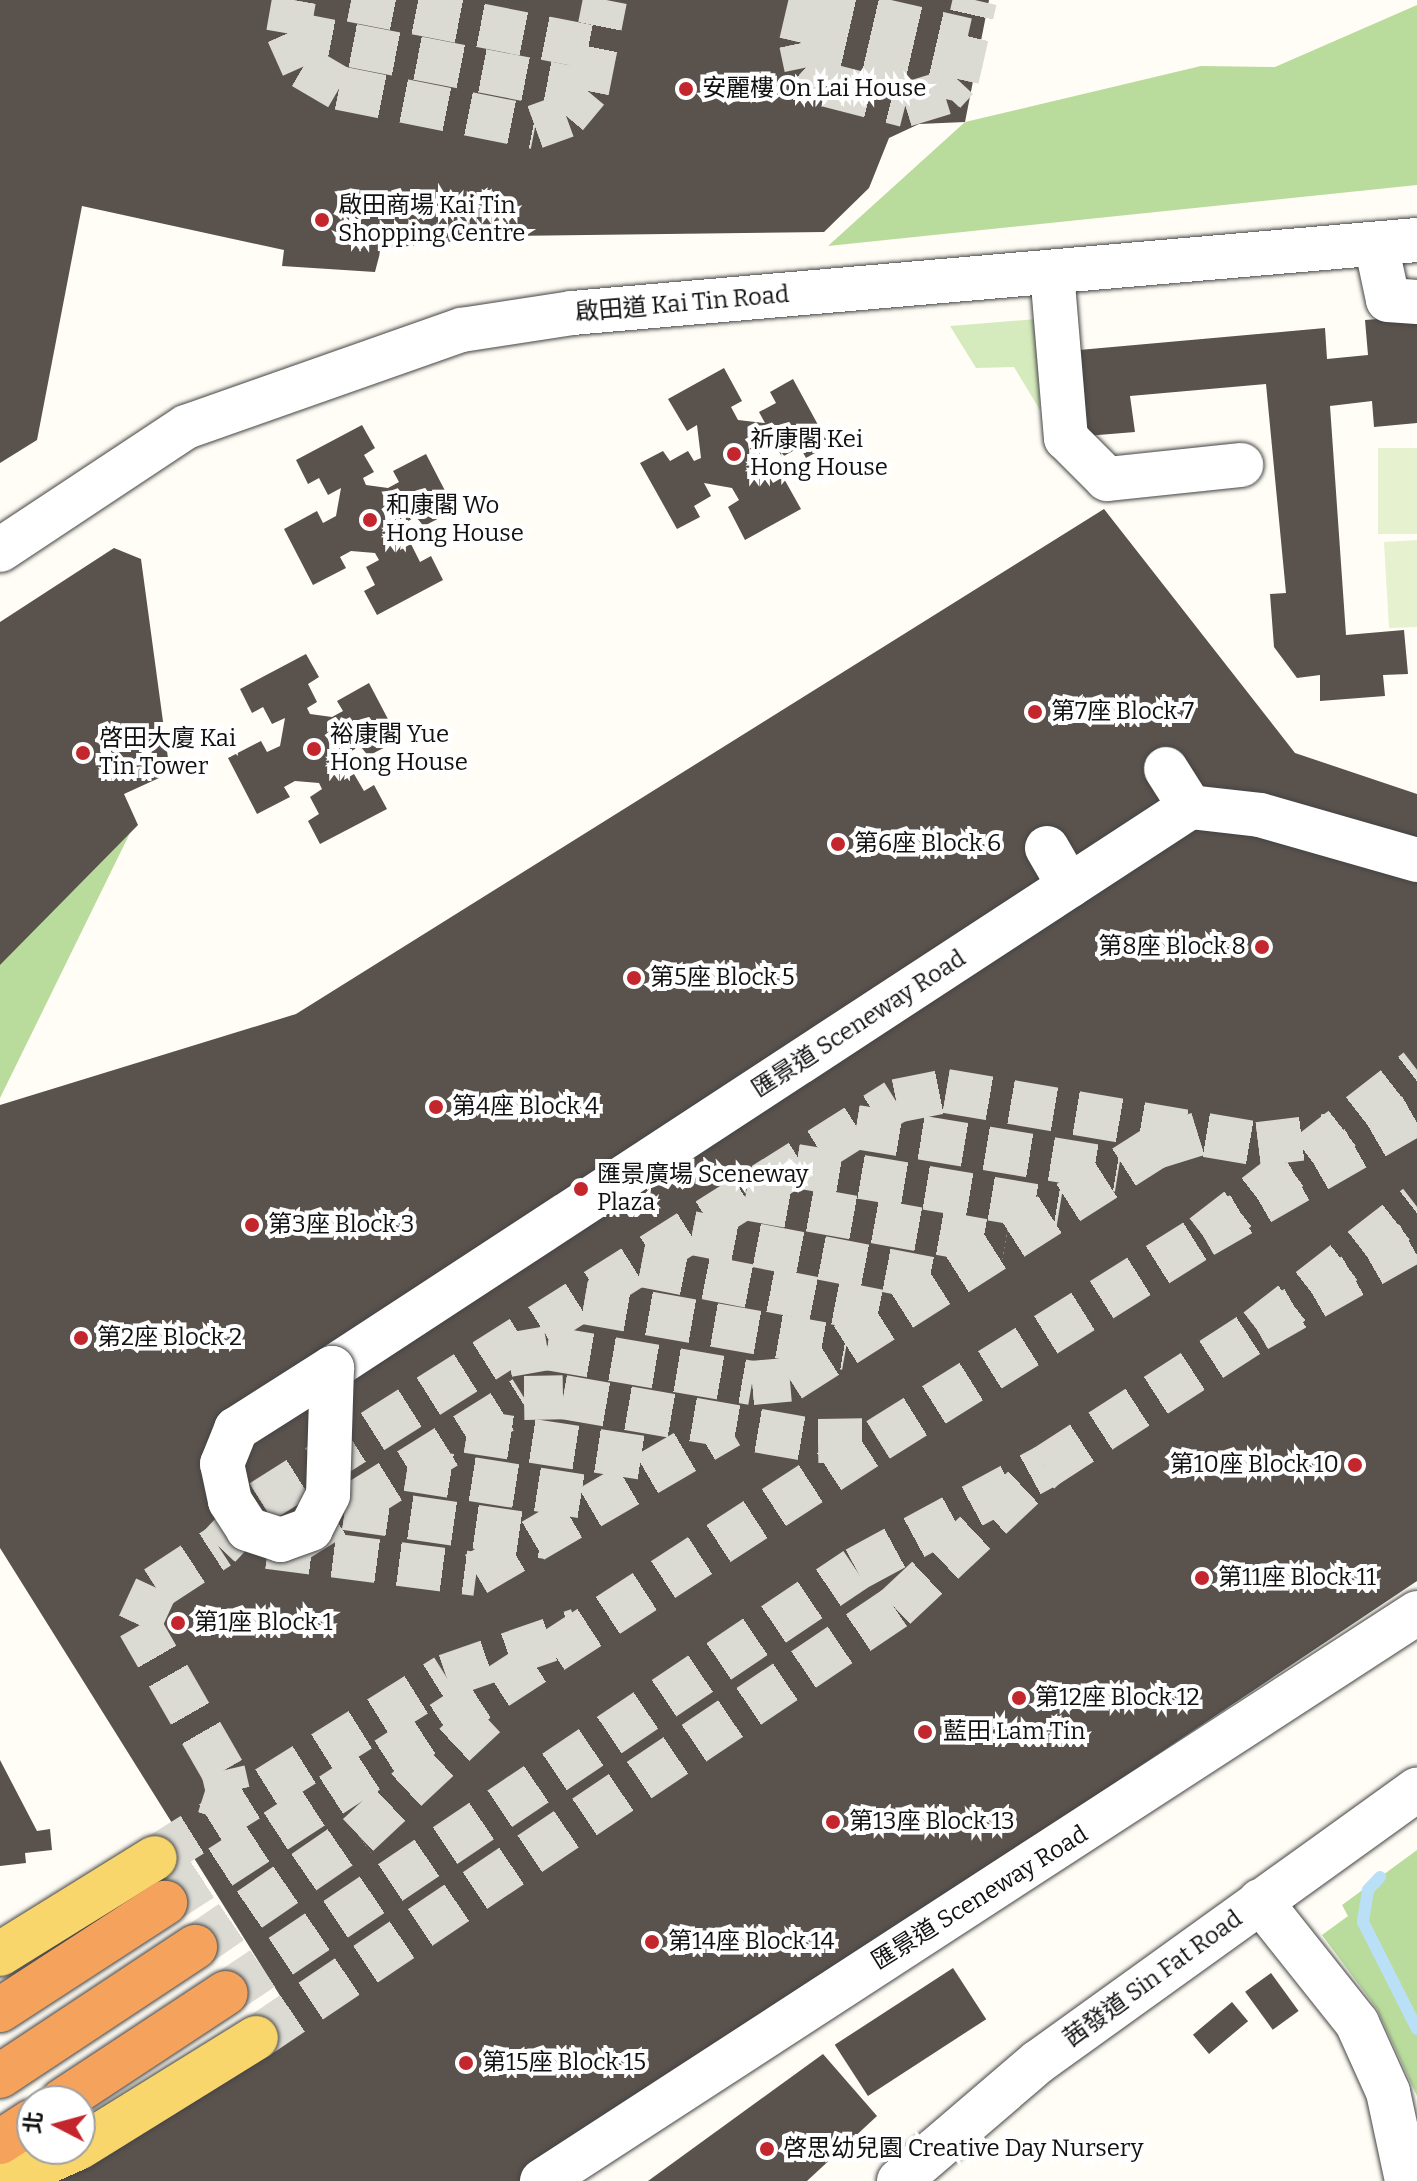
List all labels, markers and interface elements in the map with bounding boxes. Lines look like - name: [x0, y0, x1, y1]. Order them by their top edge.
- place label: 安麗樓 On Lai House: [702, 75, 926, 103]
- marker: 安麗樓 On Lai House: [677, 80, 695, 98]
- place label: 啟田商場 Kai Tin Shopping Centre: [338, 192, 525, 248]
- marker: 啟田商場 Kai Tin Shopping Centre: [313, 211, 331, 229]
- street label: 啟田道 Kai Tin Road: [574, 280, 790, 328]
- place label: 祈康閣 Kei Hong House: [750, 426, 888, 482]
- marker: 祈康閣 Kei Hong House: [725, 445, 743, 463]
- place label: 和康閣 Wo Hong House: [386, 492, 524, 548]
- marker: 和康閣 Wo Hong House: [361, 511, 379, 529]
- place label: 第7座 Block 7: [1051, 698, 1194, 726]
- marker: 第7座 Block 7: [1026, 703, 1044, 721]
- place label: 裕康閣 Yue Hong House: [330, 721, 468, 777]
- place label: 啓田大廈 Kai Tin Tower: [99, 725, 236, 781]
- marker: 裕康閣 Yue Hong House: [305, 740, 323, 758]
- marker: 啓田大廈 Kai Tin Tower: [74, 744, 92, 762]
- place label: 第6座 Block 6: [854, 830, 1001, 858]
- marker: 第6座 Block 6: [829, 835, 847, 853]
- place label: 第8座 Block 8: [1098, 933, 1246, 961]
- marker: 第8座 Block 8: [1253, 938, 1271, 956]
- street label: 匯景道 Sceneway Road: [747, 944, 971, 1104]
- place label: 第5座 Block 5: [650, 964, 795, 992]
- marker: 第5座 Block 5: [625, 969, 643, 987]
- place label: 第4座 Block 4: [452, 1093, 599, 1121]
- marker: 第4座 Block 4: [427, 1098, 445, 1116]
- place label: 匯景廣場 Sceneway Plaza: [597, 1161, 809, 1217]
- marker: 匯景廣場 Sceneway Plaza: [572, 1180, 590, 1198]
- place label: 第3座 Block 3: [268, 1211, 414, 1239]
- marker: 第3座 Block 3: [243, 1216, 261, 1234]
- place label: 第2座 Block 2: [97, 1324, 242, 1352]
- marker: 第2座 Block 2: [72, 1329, 90, 1347]
- place label: 第10座 Block 10: [1170, 1451, 1339, 1479]
- marker: 第10座 Block 10: [1346, 1456, 1364, 1474]
- place label: 第11座 Block 11: [1218, 1564, 1376, 1592]
- marker: 第11座 Block 11: [1193, 1569, 1211, 1587]
- place label: 第1座 Block 1: [194, 1609, 332, 1637]
- marker: 第1座 Block 1: [169, 1614, 187, 1632]
- place label: 第12座 Block 12: [1035, 1684, 1200, 1712]
- marker: 第12座 Block 12: [1010, 1689, 1028, 1707]
- place label: 藍田 Lam Tin: [943, 1718, 1085, 1746]
- marker: 藍田 Lam Tin: [914, 1721, 936, 1743]
- place label: 第13座 Block 13: [849, 1808, 1015, 1836]
- marker: 第13座 Block 13: [824, 1813, 842, 1831]
- street label: 匯景道 Sceneway Road: [867, 1820, 1093, 1976]
- street label: 茜發道 Sin Fat Road: [1058, 1905, 1248, 2053]
- place label: 第14座 Block 14: [668, 1928, 834, 1956]
- marker: 第14座 Block 14: [643, 1933, 661, 1951]
- place label: 第15座 Block 15: [482, 2049, 646, 2077]
- marker: 第15座 Block 15: [457, 2054, 475, 2072]
- north arrow: [16, 2085, 96, 2165]
- text: 北: [19, 2110, 48, 2135]
- place label: 啓思幼兒園 Creative Day Nursery: [783, 2135, 1143, 2163]
- marker: 啓思幼兒園 Creative Day Nursery: [758, 2140, 776, 2158]

